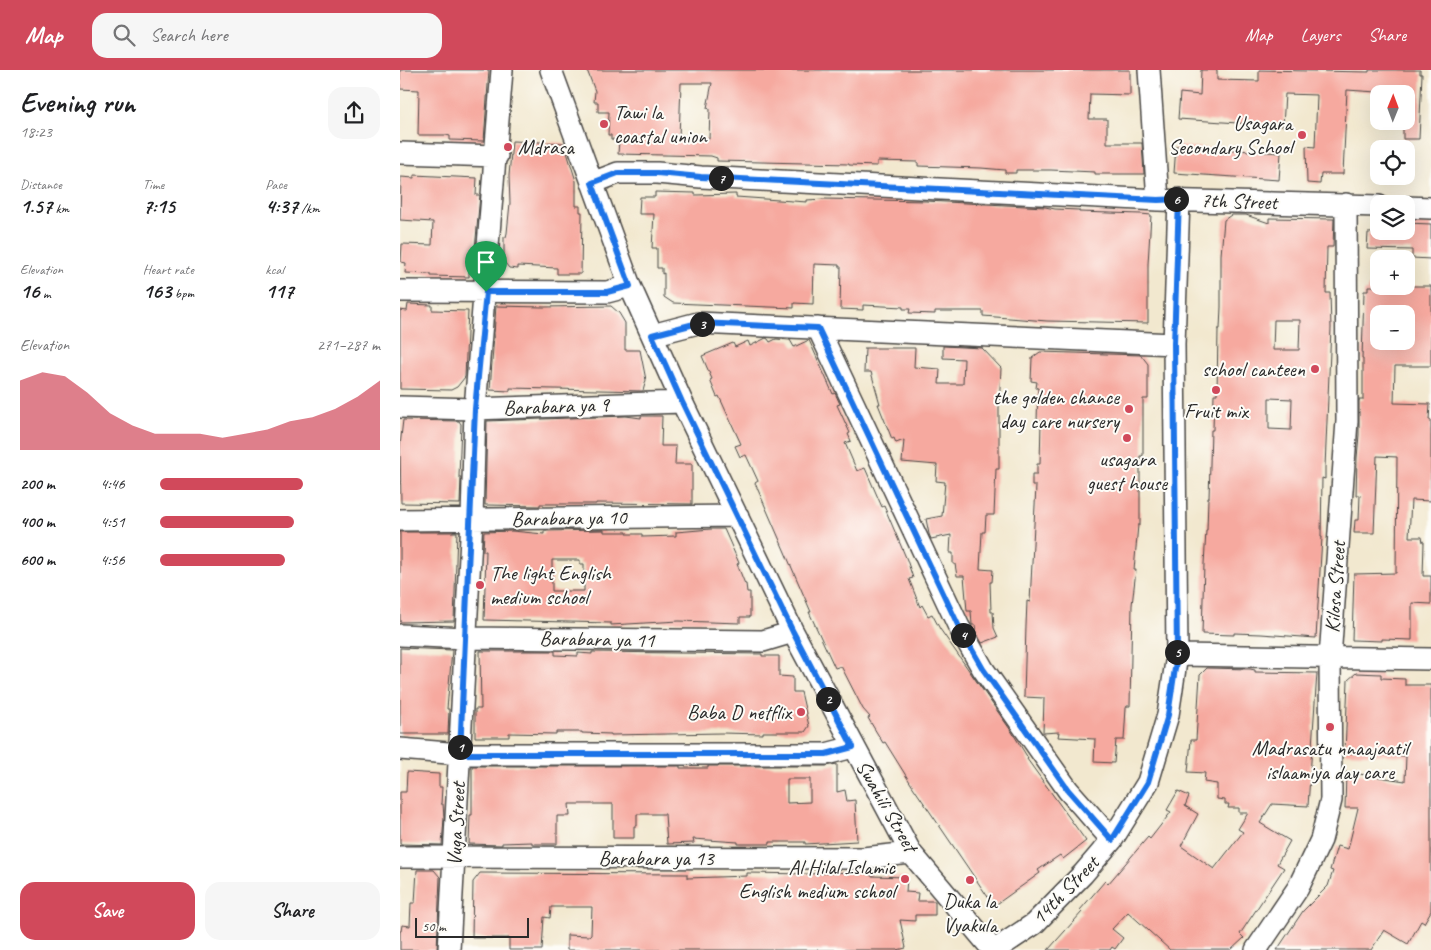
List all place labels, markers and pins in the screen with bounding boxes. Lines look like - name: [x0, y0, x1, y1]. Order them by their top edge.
- place label: Tawi la coastal union: [614, 99, 708, 149]
- place label: Usagara Secondary School: [1168, 110, 1295, 160]
- marker: Tawi la coastal union: [598, 118, 610, 130]
- marker: Usagara Secondary School: [1296, 129, 1308, 141]
- place label: Mdrasa: [518, 134, 575, 160]
- marker: Mdrasa: [502, 141, 514, 153]
- pin: 7: [708, 166, 734, 190]
- pin: 6: [1164, 186, 1188, 212]
- pin: [465, 241, 507, 292]
- pin: 3: [690, 312, 714, 336]
- place label: school canteen: [1202, 356, 1306, 382]
- marker: school canteen: [1309, 363, 1321, 375]
- place label: the golden chance day care nursery: [993, 384, 1121, 434]
- marker: Fruit mix: [1210, 384, 1222, 396]
- place label: Fruit mix: [1184, 398, 1250, 424]
- marker: the golden chance day care nursery: [1123, 403, 1135, 415]
- marker: usagara guest house: [1121, 432, 1133, 444]
- place label: usagara guest house: [1087, 446, 1168, 496]
- place label: The light English medium school: [490, 560, 612, 610]
- marker: The light English medium school: [474, 579, 486, 591]
- pin: 4: [950, 622, 976, 648]
- pin: 5: [1164, 640, 1190, 664]
- pin: 2: [816, 686, 840, 712]
- place label: Baba D netflix: [687, 699, 793, 725]
- marker: Baba D netflix: [795, 706, 807, 718]
- marker: Madrasatu nnaajaatil islaamiya day care: [1324, 721, 1336, 733]
- pin: 1: [448, 734, 472, 760]
- place label: Madrasatu nnaajaatil islaamiya day care: [1252, 735, 1412, 785]
- place label: Al Hilal Islamic English medium school: [739, 854, 898, 904]
- marker: Al Hilal Islamic English medium school: [899, 873, 911, 885]
- marker: Duka la Vyakula: [964, 874, 976, 886]
- place label: Duka la Vyakula: [943, 888, 999, 938]

